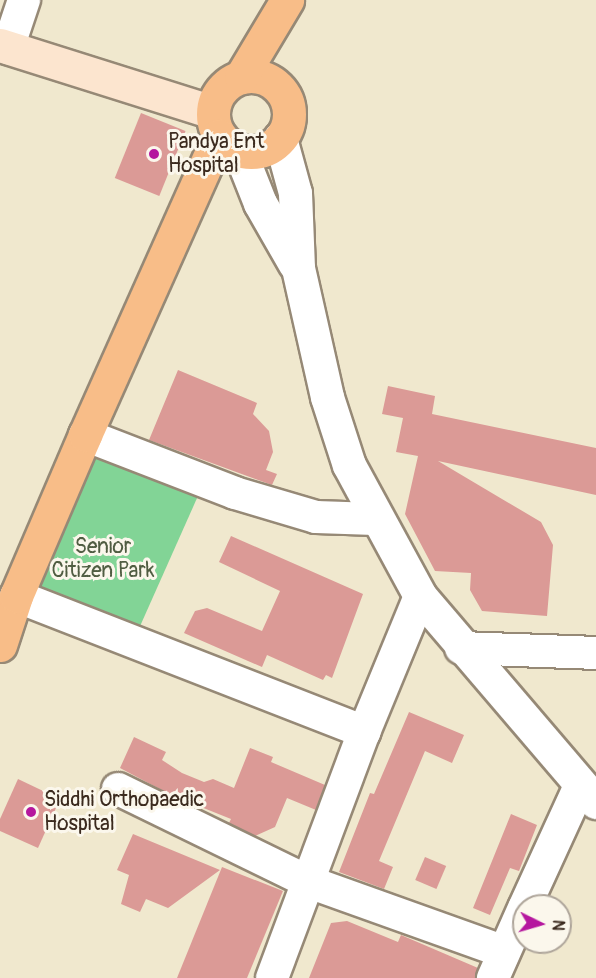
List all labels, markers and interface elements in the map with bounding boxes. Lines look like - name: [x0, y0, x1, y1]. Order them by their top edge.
- place label: Pandya Ent Hospital: [168, 129, 264, 179]
- marker: Pandya Ent Hospital: [145, 145, 163, 163]
- park label: Senior Citizen Park: [52, 534, 154, 584]
- place label: Siddhi Orthopaedic Hospital: [44, 787, 204, 837]
- marker: Siddhi Orthopaedic Hospital: [22, 803, 40, 821]
- north arrow: [512, 894, 572, 954]
- text: N: [548, 919, 568, 932]

